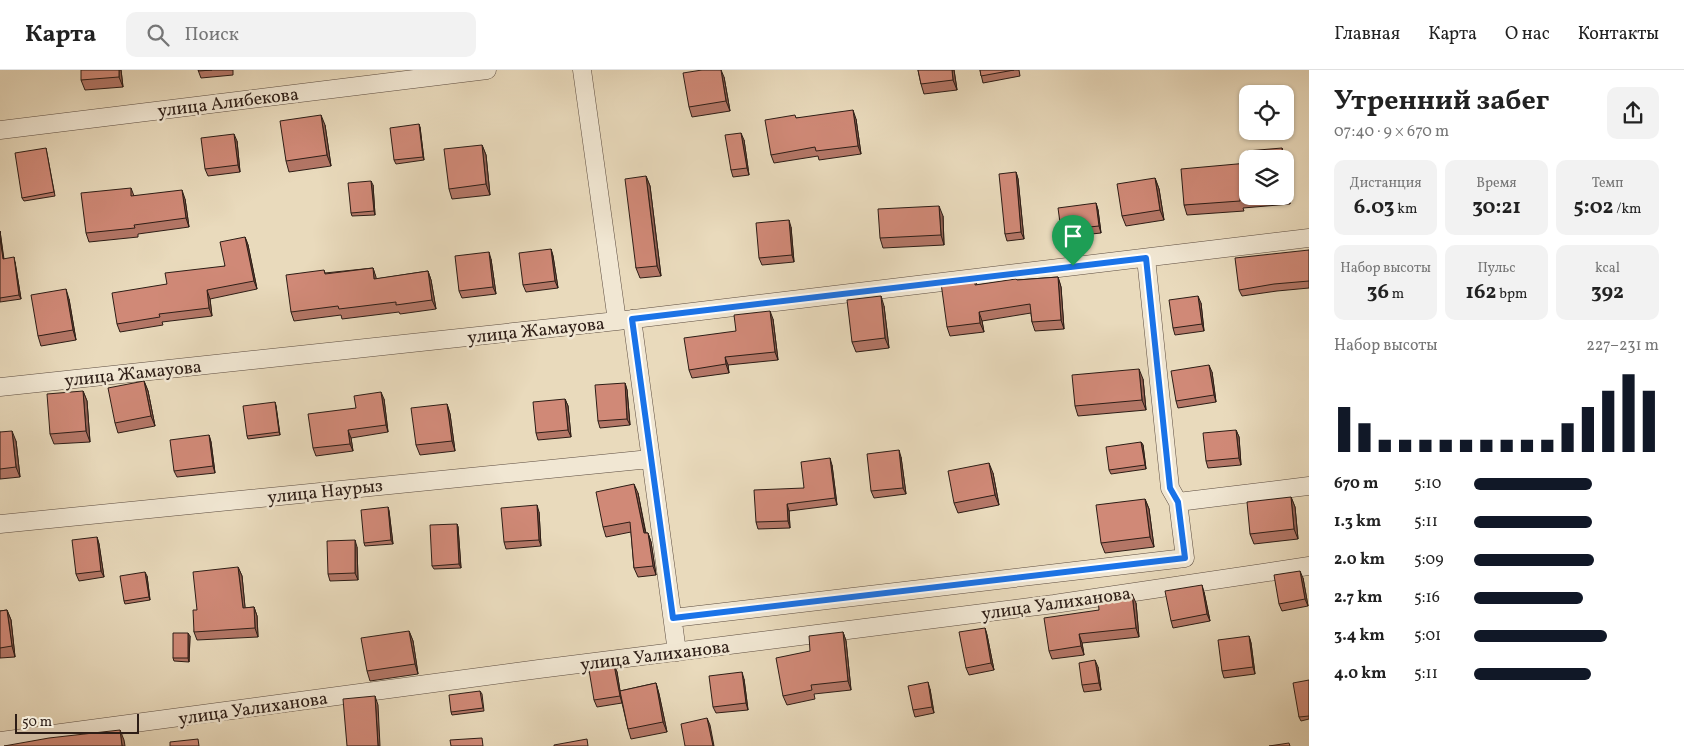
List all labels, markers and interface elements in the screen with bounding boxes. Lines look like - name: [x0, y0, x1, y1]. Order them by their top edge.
- search box: [126, 12, 476, 57]
- text: Карта: [25, 18, 96, 52]
- icon: search: [144, 21, 172, 49]
- text: Поиск: [184, 22, 239, 48]
- text: Главная: [1334, 22, 1400, 47]
- text: Карта: [1428, 22, 1477, 47]
- text: О нас: [1505, 22, 1550, 47]
- text: Контакты: [1578, 22, 1659, 47]
- street label: улица Алибекова: [156, 82, 300, 125]
- text: Утренний забег: [1334, 82, 1549, 121]
- map controls: [1239, 85, 1294, 205]
- button: locate: [1239, 85, 1294, 140]
- button: share: [1607, 87, 1659, 139]
- text: 07:40 · 9 × 670 m: [1334, 121, 1449, 143]
- button: layers: [1239, 150, 1294, 205]
- text: Дистанция: [1349, 174, 1422, 193]
- text: Время: [1476, 174, 1517, 193]
- text: Темп: [1592, 174, 1623, 193]
- text: 6.03: [1354, 193, 1395, 222]
- text: 30:21: [1472, 193, 1521, 222]
- text: 5:02: [1574, 193, 1613, 222]
- text: km: [1395, 200, 1417, 219]
- text: /km: [1613, 200, 1641, 219]
- pin: [1052, 215, 1094, 266]
- icon: arrive: [1059, 222, 1087, 250]
- text: Набор высоты: [1340, 259, 1431, 278]
- text: Пульс: [1478, 259, 1515, 278]
- text: kcal: [1595, 259, 1620, 278]
- text: 36: [1367, 278, 1389, 307]
- text: 162: [1466, 278, 1497, 307]
- text: 392: [1591, 278, 1624, 307]
- text: m: [1389, 285, 1404, 304]
- text: bpm: [1497, 285, 1527, 304]
- street label: улица Жамауова: [466, 312, 606, 351]
- text: Набор высоты: [1334, 335, 1438, 357]
- text: 227–231 m: [1586, 335, 1659, 357]
- street label: улица Жамауова: [63, 355, 203, 394]
- text: 670 m: [1334, 473, 1378, 495]
- text: 5:10: [1414, 473, 1441, 495]
- street label: улица Наурыз: [266, 474, 384, 511]
- text: 1.3 km: [1334, 511, 1381, 533]
- text: 5:11: [1414, 511, 1438, 533]
- text: 2.0 km: [1334, 549, 1385, 571]
- text: 5:09: [1414, 549, 1444, 571]
- street label: улица Уалиханова: [980, 582, 1132, 627]
- text: 2.7 km: [1334, 587, 1382, 609]
- text: 5:16: [1414, 587, 1440, 609]
- text: 3.4 km: [1334, 625, 1385, 647]
- text: 5:01: [1414, 625, 1441, 647]
- street label: улица Уалиханова: [579, 635, 731, 678]
- text: 4.0 km: [1334, 663, 1386, 685]
- text: 5:11: [1414, 663, 1438, 685]
- street label: улица Уалиханова: [177, 687, 329, 732]
- scale bar: [15, 711, 139, 734]
- text: 50 m: [22, 713, 52, 732]

